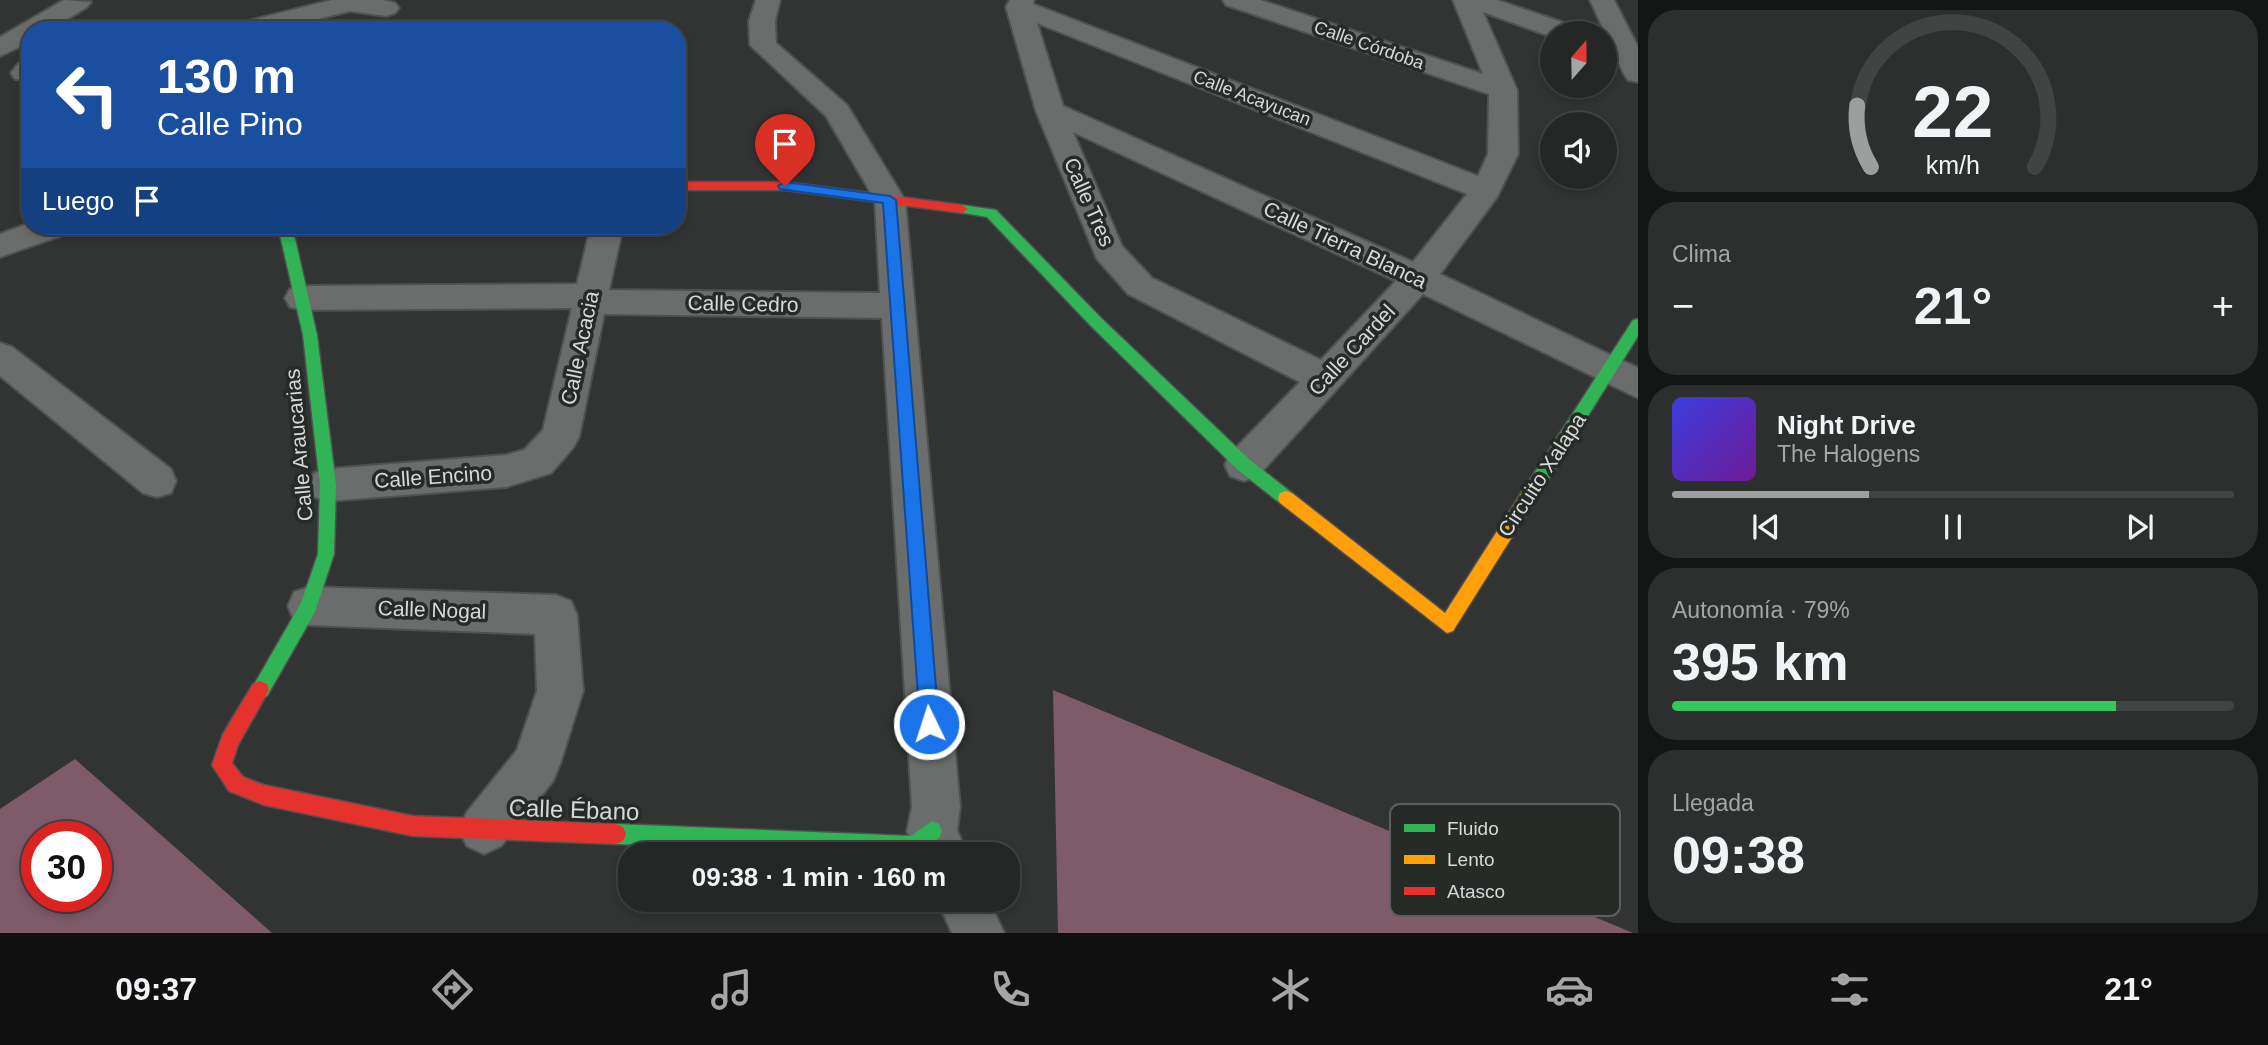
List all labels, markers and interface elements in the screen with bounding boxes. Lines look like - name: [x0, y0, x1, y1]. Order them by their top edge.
- street label: Calle Córdoba: [1311, 17, 1428, 74]
- north arrow: [1540, 21, 1617, 98]
- map controls: [1540, 21, 1617, 189]
- icon: left: [42, 49, 133, 140]
- text: 130 m: [157, 49, 296, 103]
- street label: Calle Acayucan: [1190, 66, 1314, 130]
- text: 22: [1913, 71, 1993, 152]
- text: Calle Pino: [157, 106, 303, 142]
- button: sound: [1540, 112, 1617, 189]
- pin: [755, 114, 815, 186]
- icon: arrive: [766, 125, 804, 163]
- text: km/h: [1926, 151, 1980, 179]
- street label: Calle Tres: [1060, 154, 1119, 250]
- icon: arrive: [128, 182, 166, 220]
- text: Luego: [42, 186, 114, 216]
- street label: Calle Tierra Blanca: [1260, 197, 1431, 293]
- text: Clima: [1672, 241, 1731, 267]
- text: 21°: [1914, 277, 1992, 335]
- text: −: [1672, 285, 1694, 327]
- text: +: [2212, 285, 2234, 327]
- street label: Calle Acacia: [556, 289, 603, 407]
- street label: Calle Cedro: [687, 291, 799, 316]
- street label: Calle Cardel: [1304, 300, 1399, 400]
- street label: Calle Araucarias: [280, 368, 317, 522]
- street label: Circuito Xalapa: [1493, 408, 1590, 541]
- text: Night Drive: [1777, 410, 1916, 440]
- text: The Halogens: [1777, 441, 1920, 467]
- street label: Calle Encino: [373, 461, 493, 492]
- icon: previous: [1747, 508, 1785, 546]
- icon: pause: [1934, 508, 1972, 546]
- icon: next: [2121, 508, 2159, 546]
- street label: Calle Nogal: [377, 596, 487, 623]
- text: Autonomía · 79%: [1672, 597, 1850, 623]
- text: 395 km: [1672, 633, 1848, 691]
- position arrow: [892, 687, 966, 761]
- text: Llegada: [1672, 790, 1754, 816]
- street label: Calle Ébano: [508, 794, 640, 825]
- legend: [1390, 804, 1620, 916]
- text: Fluido: [1447, 818, 1499, 839]
- speed limit sign: 30: [21, 821, 112, 912]
- text: 09:38: [1672, 826, 1805, 884]
- text: Lento: [1447, 849, 1495, 870]
- text: 09:38 · 1 min · 160 m: [692, 862, 946, 892]
- text: Atasco: [1447, 881, 1505, 902]
- icon: directions: [428, 965, 477, 1014]
- icon: music: [707, 965, 756, 1014]
- icon: phone: [986, 965, 1035, 1014]
- icon: climate: [1266, 965, 1315, 1014]
- icon: car: [1545, 965, 1594, 1014]
- icon: filters: [1825, 965, 1874, 1014]
- text: 09:37: [115, 971, 197, 1007]
- text: 21°: [2104, 971, 2153, 1007]

